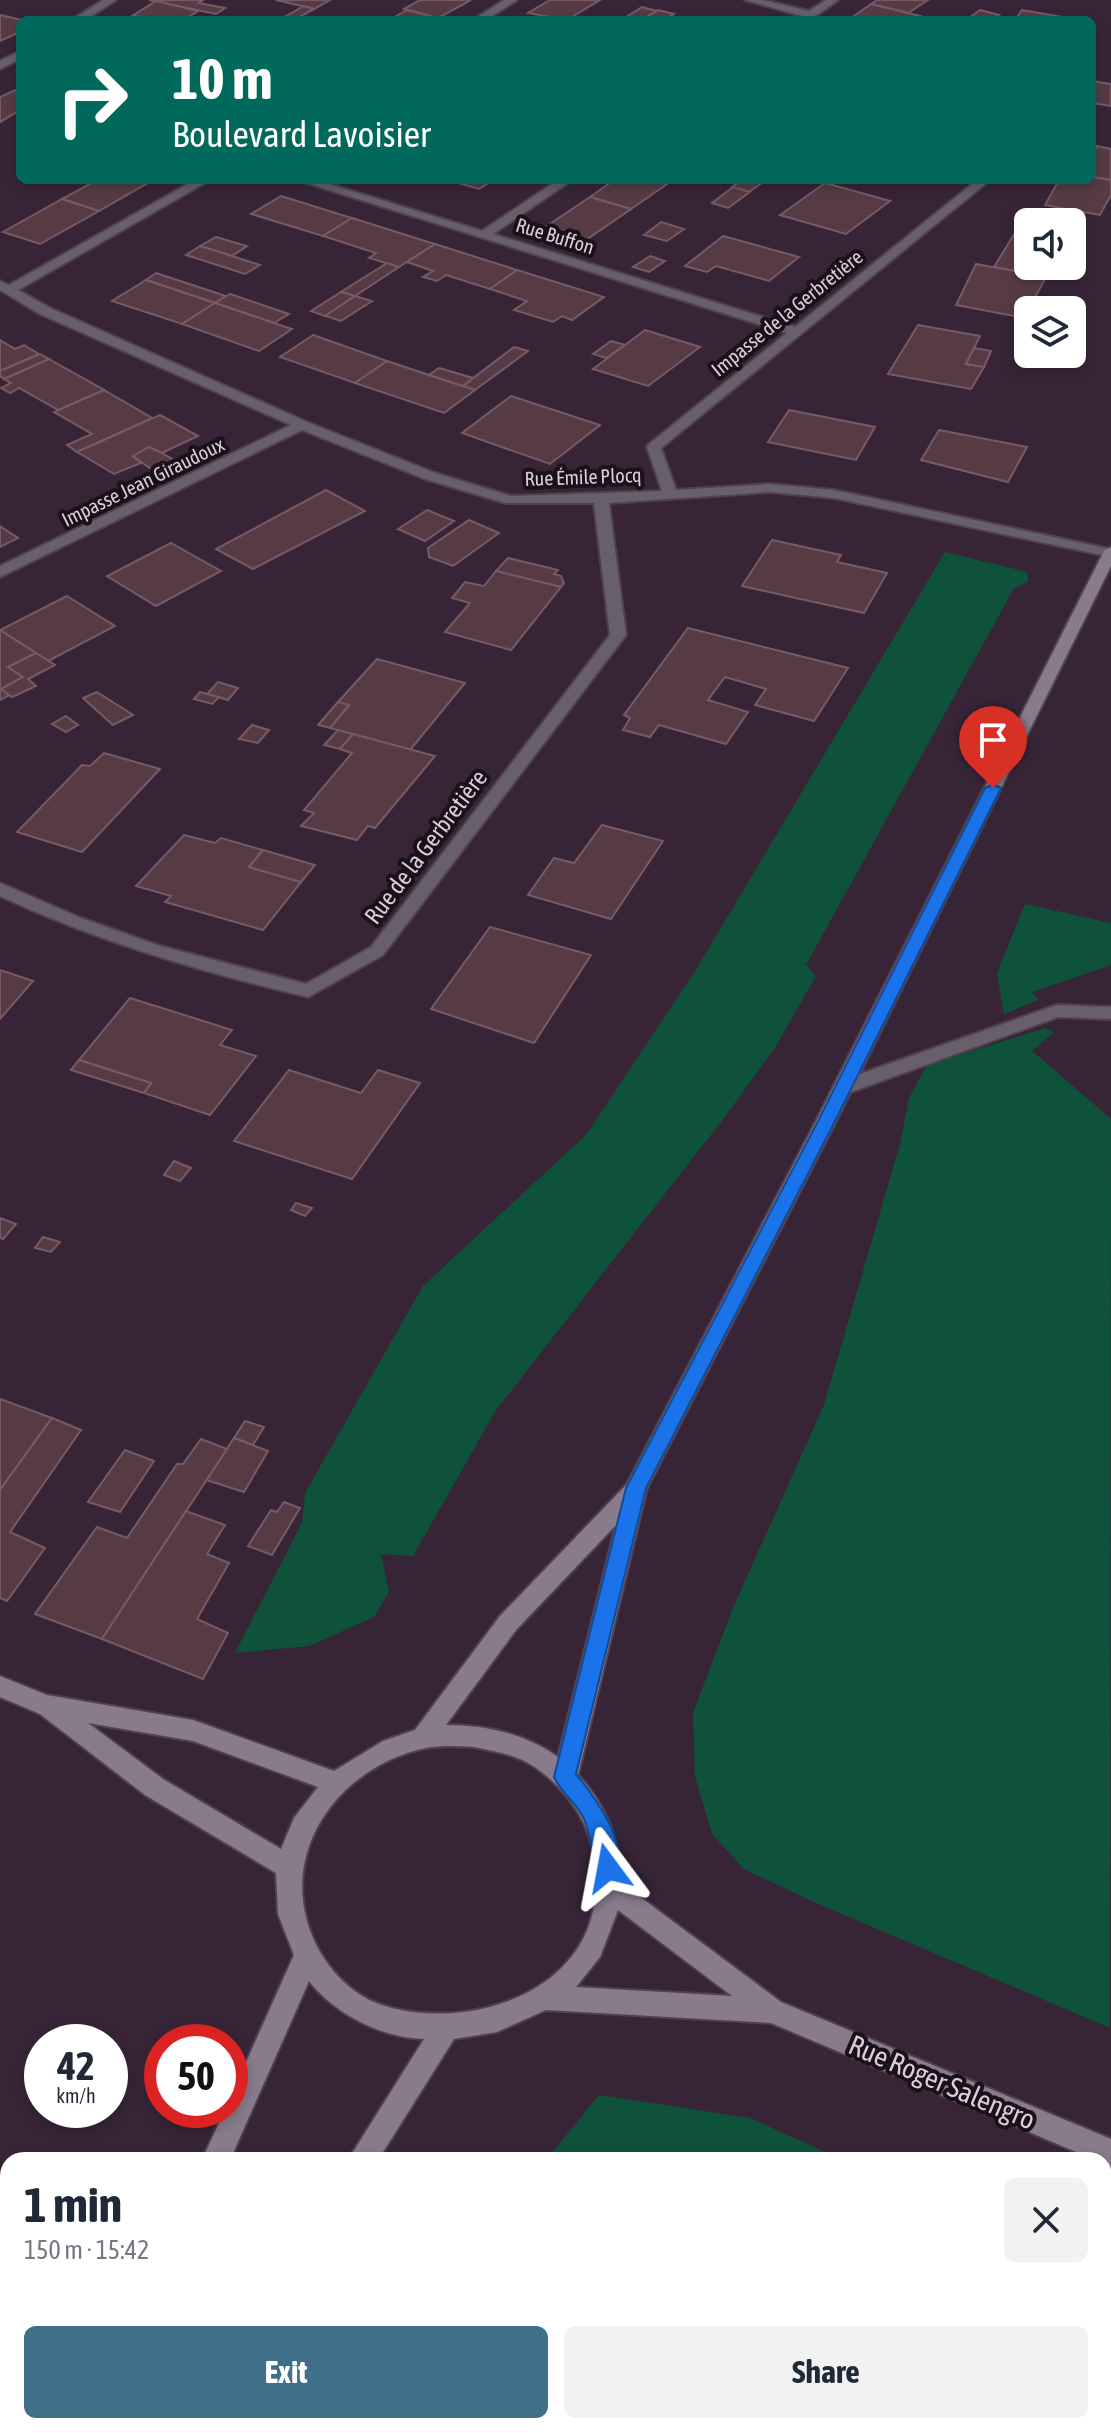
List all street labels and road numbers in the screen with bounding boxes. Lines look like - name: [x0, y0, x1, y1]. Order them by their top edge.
- street label: Rue Buffon: [513, 213, 597, 258]
- street label: Impasse de la Gerbretière: [707, 245, 867, 380]
- street label: Impasse Jean Giraudoux: [58, 432, 228, 531]
- street label: Rue Émile Plocq: [524, 463, 642, 490]
- street label: Rue de la Gerbretière: [359, 765, 492, 929]
- street label: Rue Roger Salengro: [844, 2028, 1040, 2136]

